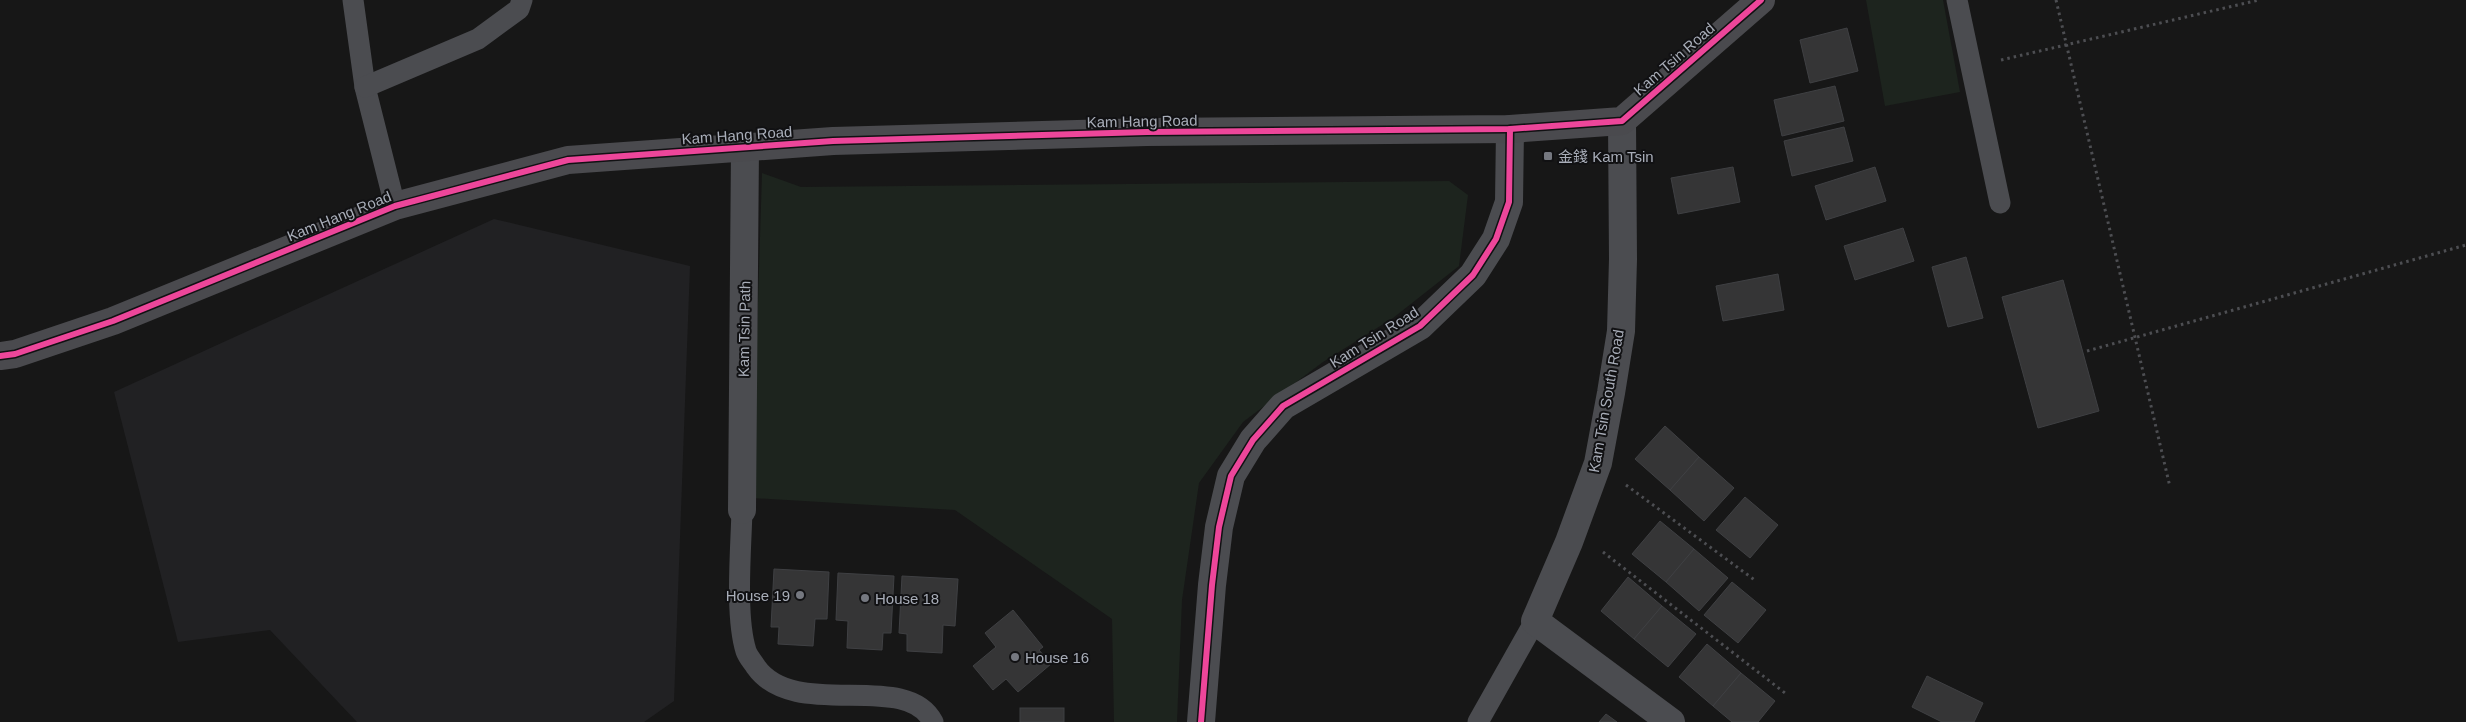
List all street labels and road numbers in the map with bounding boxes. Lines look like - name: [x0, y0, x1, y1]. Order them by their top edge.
- street label: Kam Tsin Road: [1630, 19, 1718, 99]
- street label: Kam Hang Road: [1086, 112, 1198, 130]
- street label: Kam Hang Road: [681, 123, 793, 147]
- street label: Kam Hang Road: [284, 187, 394, 245]
- street label: Kam Tsin Path: [735, 281, 753, 377]
- street label: Kam Tsin Road: [1326, 303, 1422, 371]
- street label: Kam Tsin South Road: [1585, 328, 1627, 474]

